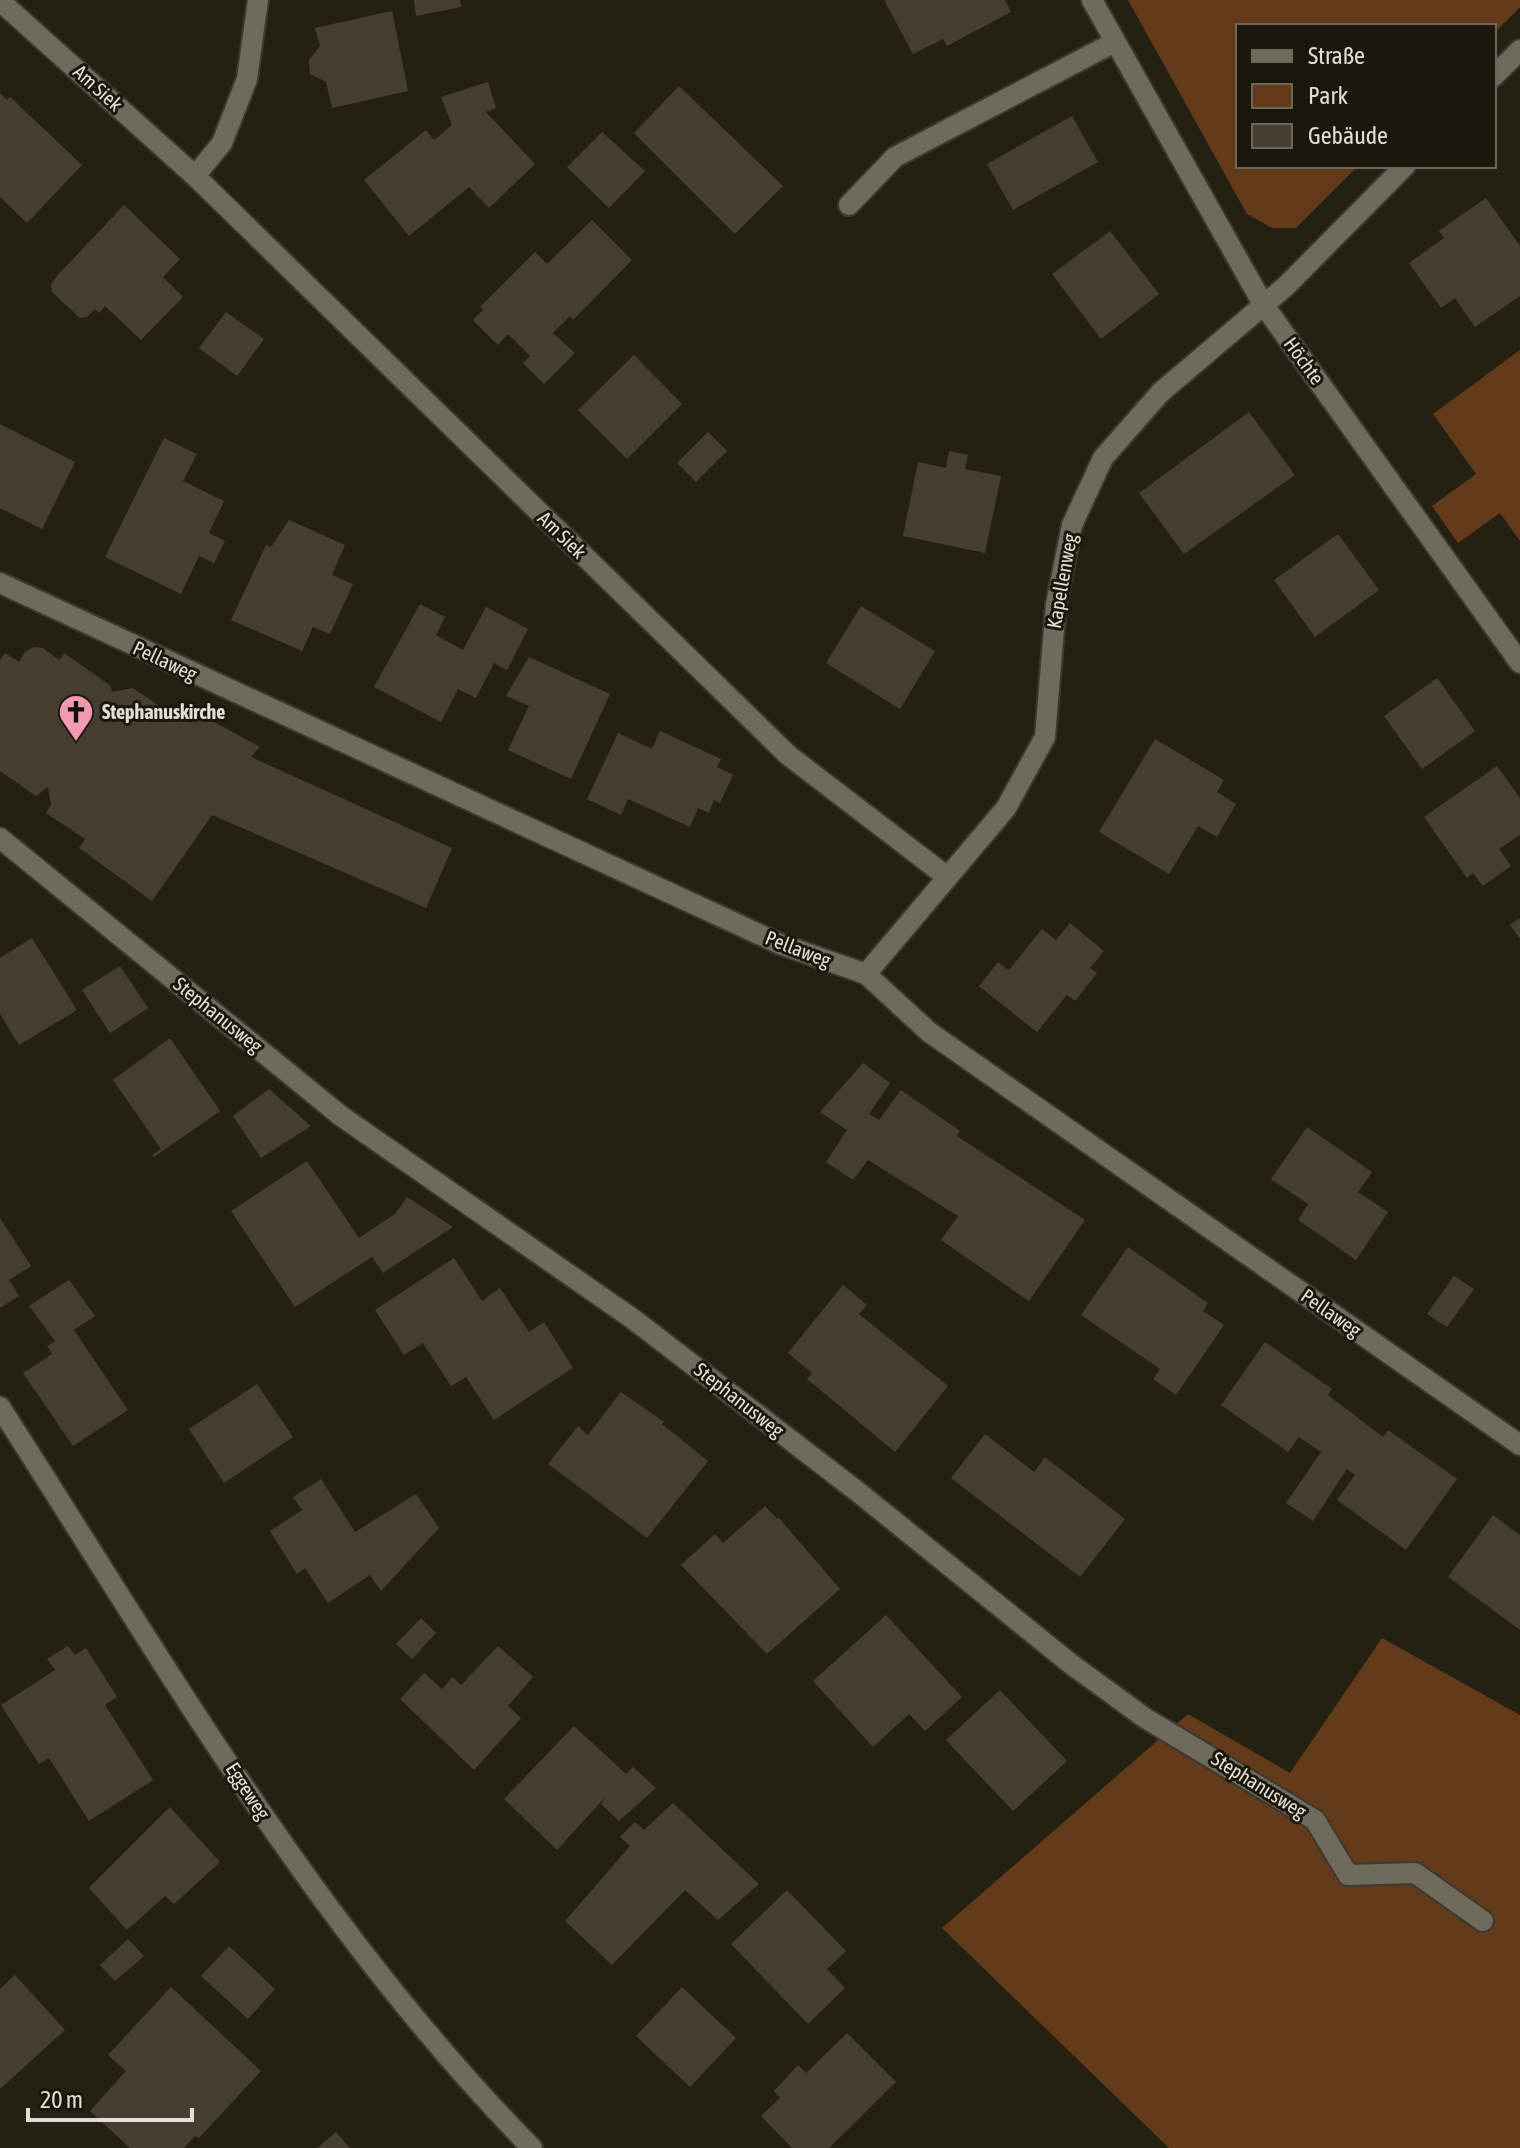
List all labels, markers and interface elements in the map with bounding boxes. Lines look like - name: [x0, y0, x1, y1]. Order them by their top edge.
- legend: [1236, 24, 1496, 168]
- text: Straße: [1308, 42, 1365, 69]
- street label: Am Siek: [69, 60, 128, 116]
- text: Park: [1308, 82, 1349, 109]
- text: Gebäude: [1308, 122, 1388, 149]
- street label: Höchte: [1280, 333, 1329, 389]
- street label: Am Siek: [534, 506, 591, 563]
- street label: Kapellenweg: [1042, 531, 1081, 630]
- street label: Pellaweg: [130, 636, 201, 686]
- church icon: Stephanuskirche: [57, 693, 95, 743]
- place label: Stephanuskirche: [102, 700, 225, 723]
- street label: Pellaweg: [762, 926, 834, 972]
- street label: Stephanusweg: [169, 972, 268, 1058]
- street label: Pellaweg: [1297, 1284, 1366, 1342]
- street label: Stephanusweg: [690, 1357, 789, 1442]
- street label: Stephanusweg: [1208, 1746, 1311, 1823]
- street label: Eggeweg: [222, 1758, 275, 1824]
- scale bar: [28, 2072, 192, 2122]
- text: 20 m: [40, 2086, 83, 2113]

